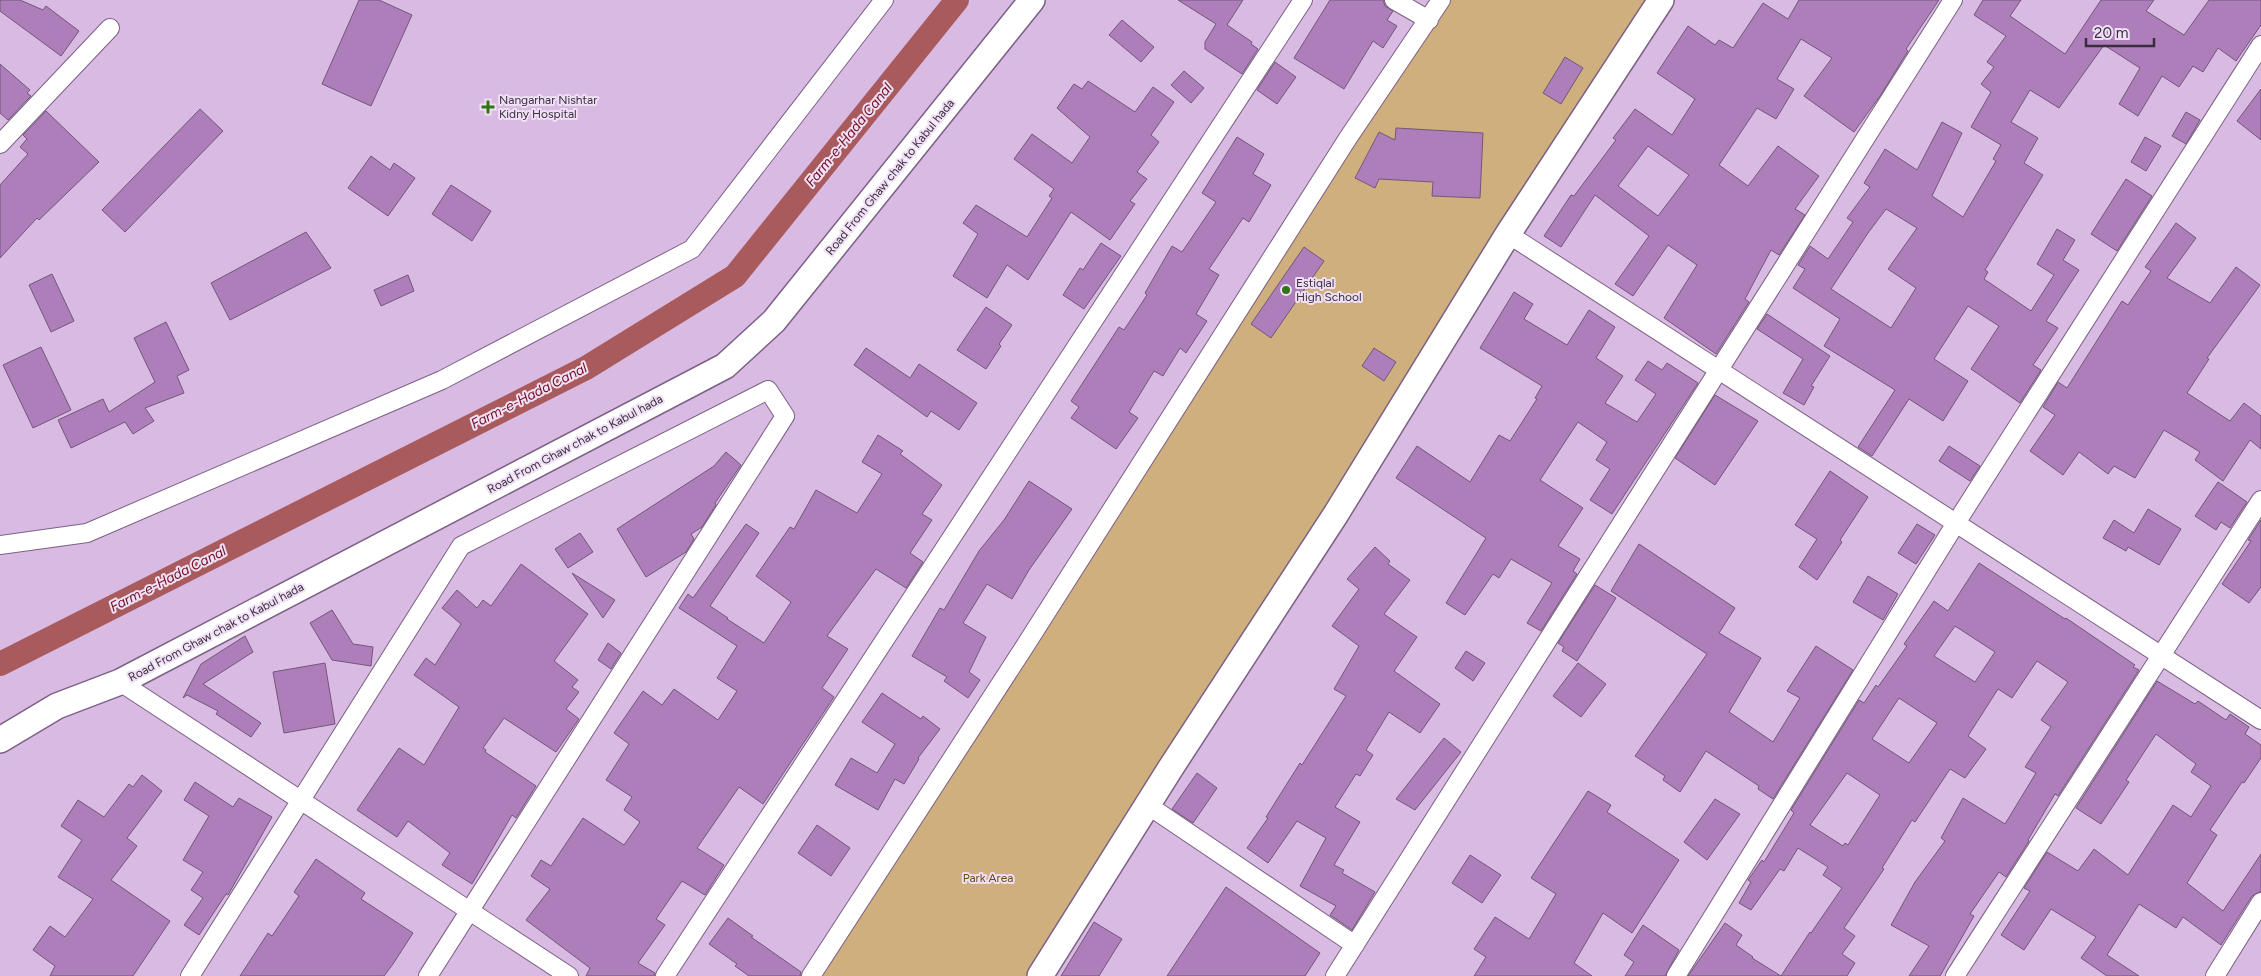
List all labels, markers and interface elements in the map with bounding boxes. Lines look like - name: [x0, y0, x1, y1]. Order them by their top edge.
- scale bar: [2086, 15, 2154, 47]
- text: 20 m: [2094, 24, 2128, 42]
- water label: Farm-e-Hada Canal: [802, 79, 896, 190]
- place label: Nangarhar Nishtar Kidny Hospital: [499, 93, 597, 121]
- street label: Road From Ghaw chak to Kabul hada: [823, 96, 957, 258]
- marker: Nangarhar Nishtar Kidny Hospital: [481, 100, 495, 114]
- place label: Estiqlal High School: [1296, 276, 1362, 304]
- marker: Estiqlal High School: [1280, 284, 1292, 296]
- water label: Farm-e-Hada Canal: [468, 359, 591, 433]
- street label: Road From Ghaw chak to Kabul hada: [485, 392, 665, 496]
- water label: Farm-e-Hada Canal: [107, 542, 230, 616]
- street label: Road From Ghaw chak to Kabul hada: [126, 580, 306, 684]
- park label: Park Area: [963, 871, 1013, 885]

